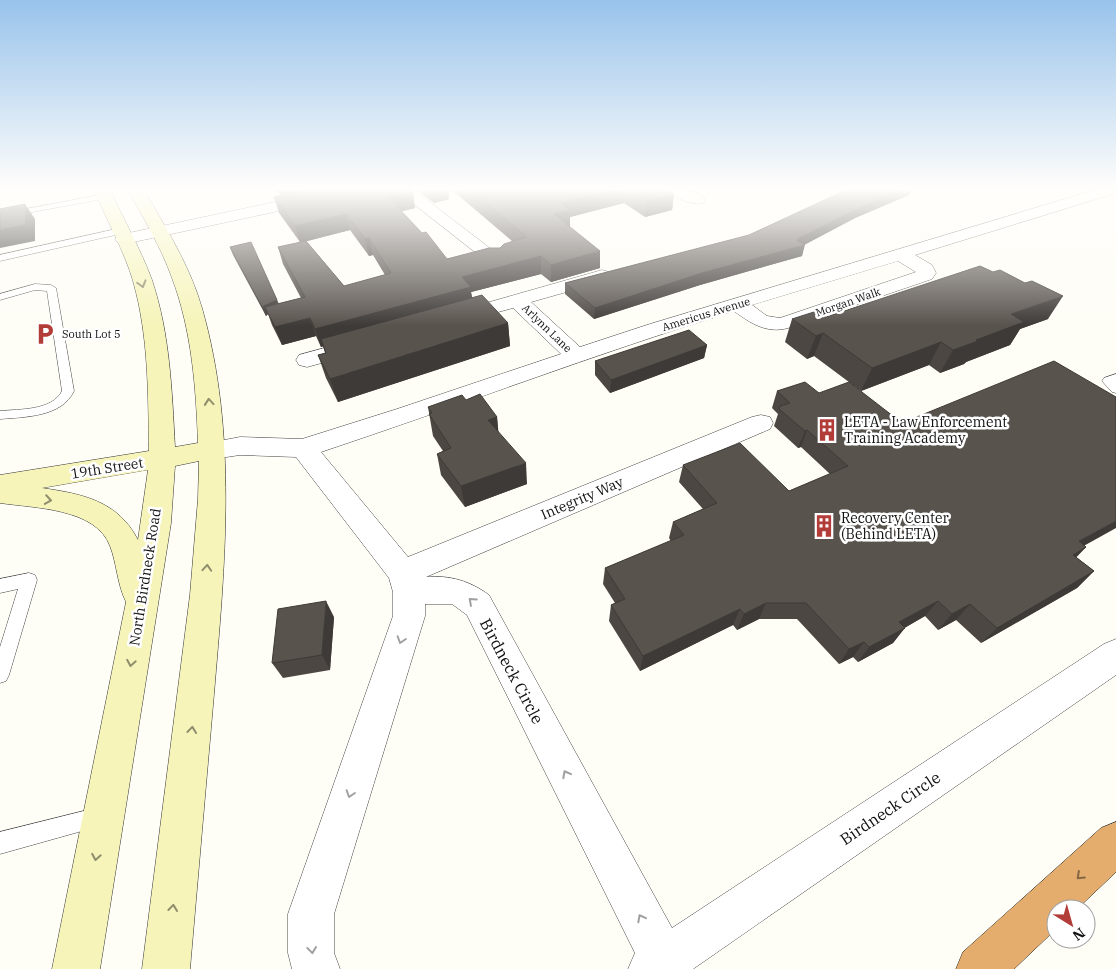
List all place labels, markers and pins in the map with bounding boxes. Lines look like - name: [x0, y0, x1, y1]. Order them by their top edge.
- parking icon: South Lot 5: [32, 321, 58, 347]
- place label: South Lot 5: [62, 327, 121, 341]
- place label: LETA - Law Enforcement Training Academy: [844, 413, 1007, 447]
- building icon: LETA - Law Enforcement Training Academy: [814, 417, 840, 443]
- place label: Recovery Center (Behind LETA): [841, 509, 950, 543]
- building icon: Recovery Center (Behind LETA): [811, 513, 837, 539]

